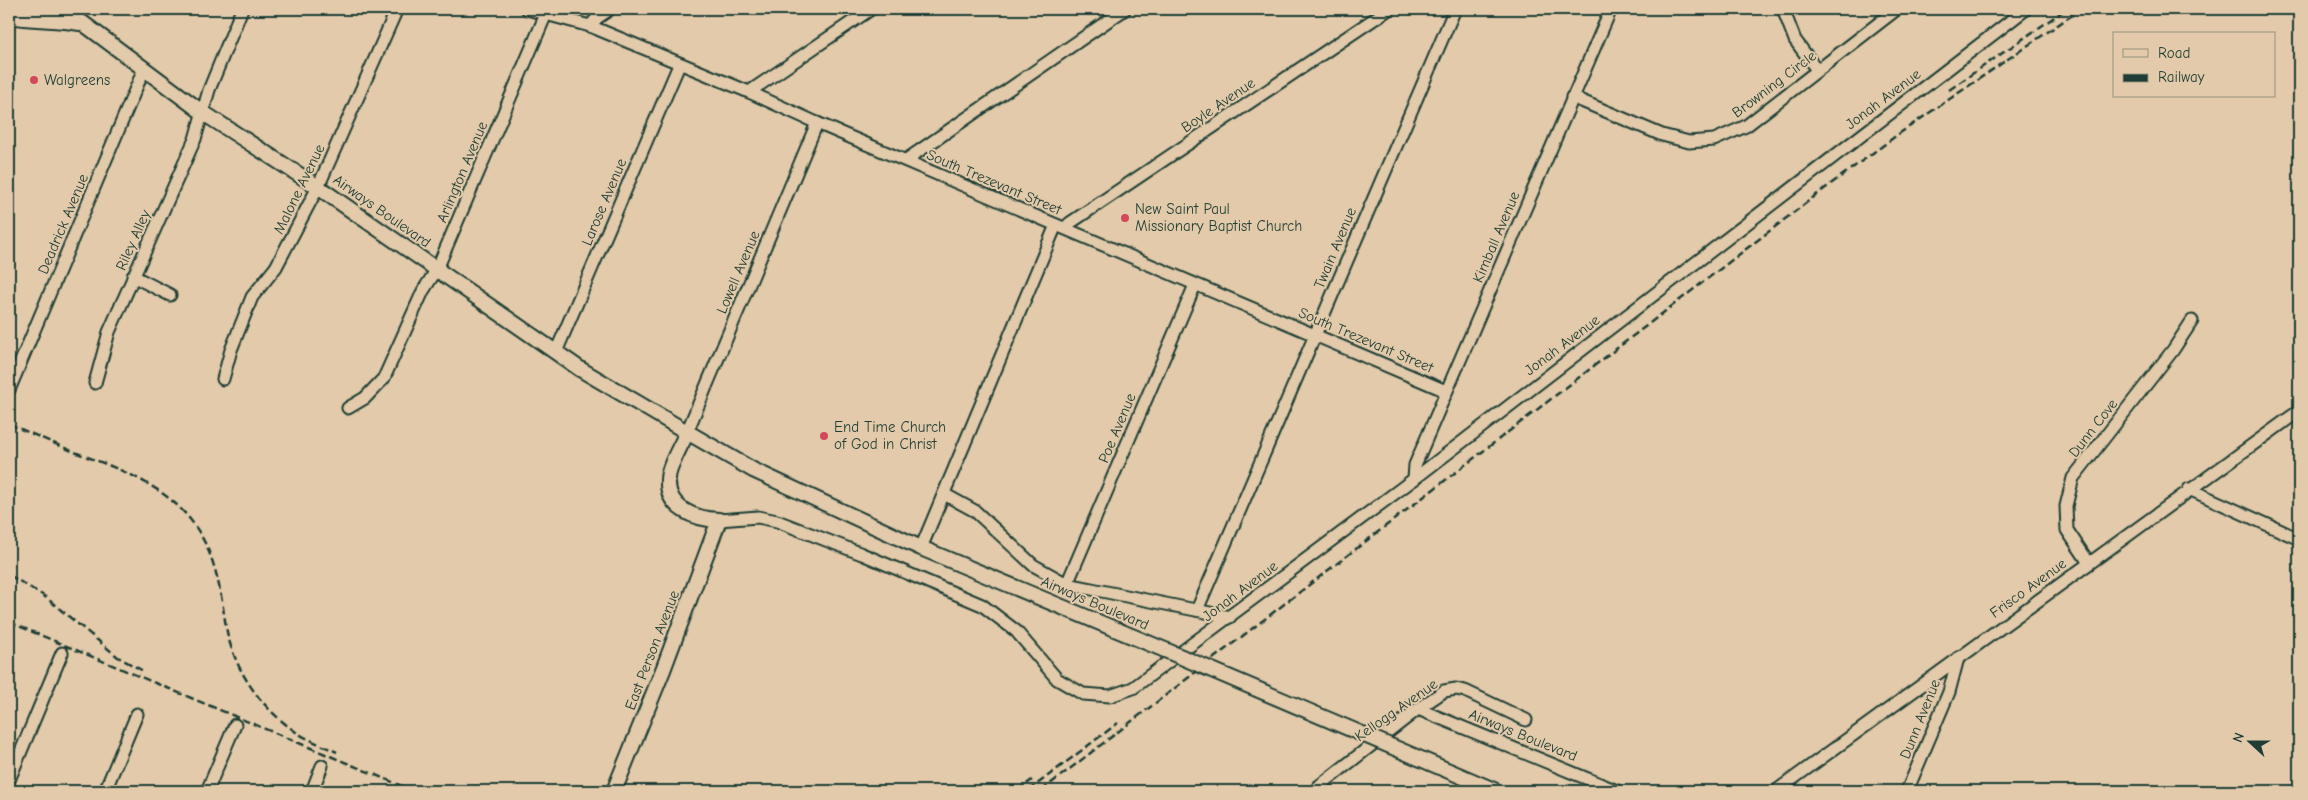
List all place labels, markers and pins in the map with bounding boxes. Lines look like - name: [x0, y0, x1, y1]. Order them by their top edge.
- place label: Walgreens: [44, 71, 110, 89]
- marker: Walgreens: [28, 74, 40, 86]
- place label: New Saint Paul Missionary Baptist Church: [1135, 200, 1302, 235]
- marker: New Saint Paul Missionary Baptist Church: [1119, 212, 1131, 224]
- place label: End Time Church of God in Christ: [834, 418, 946, 453]
- marker: End Time Church of God in Christ: [818, 430, 830, 442]

